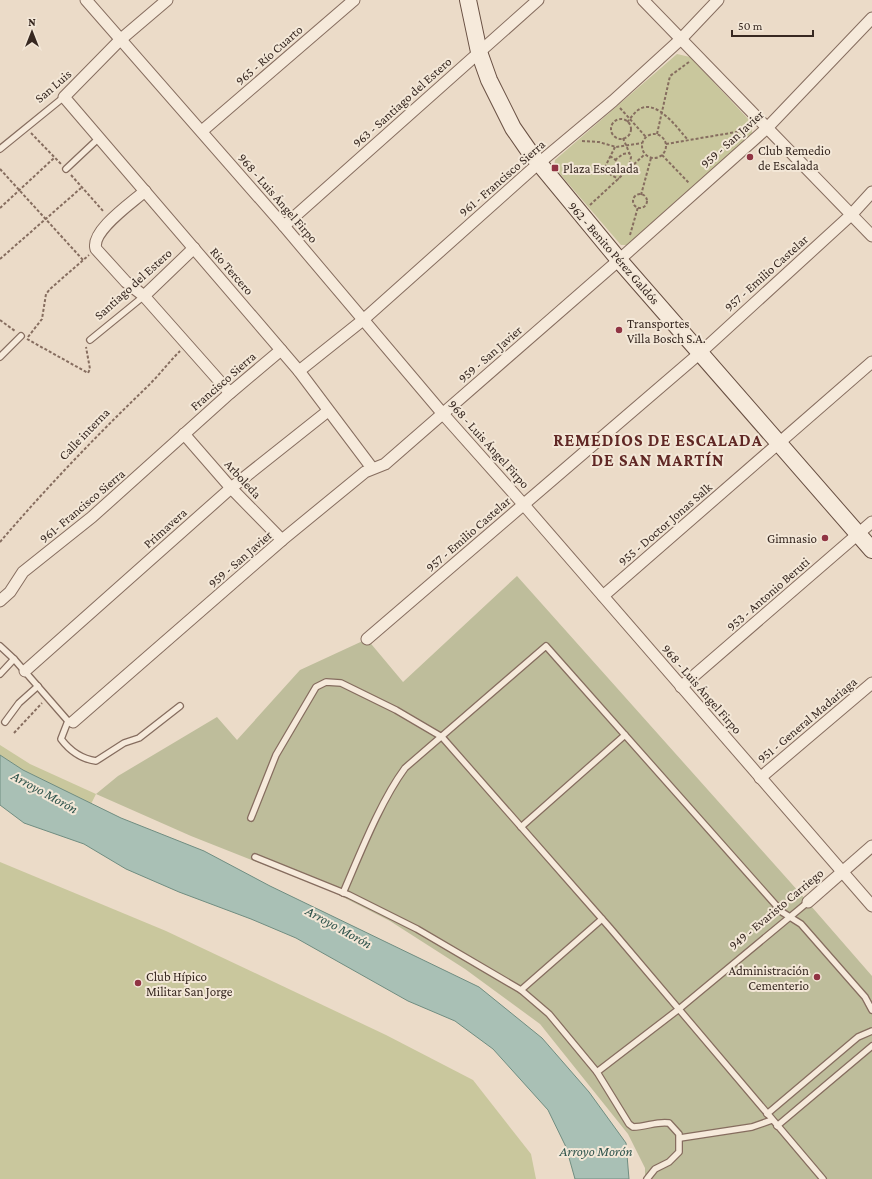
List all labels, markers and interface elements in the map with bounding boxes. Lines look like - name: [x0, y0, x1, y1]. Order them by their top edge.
- north arrow: [12, 12, 52, 52]
- scale bar: [732, 12, 813, 38]
- text: N: [28, 16, 36, 28]
- text: 50 m: [738, 19, 763, 33]
- street label: 965 - Río Cuarto: [232, 22, 306, 88]
- street label: 963 - Santiago del Estero: [350, 54, 454, 150]
- street label: San Luis: [32, 66, 74, 106]
- street label: 959 - San Javier: [697, 107, 767, 171]
- street label: 961 - Francisco Sierra: [456, 137, 548, 219]
- place label: Club Remedio de Escalada: [758, 143, 831, 173]
- street label: 968 - Luis Ángel Firpo: [235, 150, 321, 246]
- marker: Club Remedio de Escalada: [745, 152, 755, 162]
- place label: Plaza Escalada: [563, 161, 639, 176]
- marker: Plaza Escalada: [550, 163, 560, 173]
- street label: 962 - Benito Pérez Galdós: [565, 199, 663, 307]
- street label: 957 - Emilio Castelar: [721, 231, 811, 314]
- street label: Rio Tercero: [207, 244, 257, 298]
- street label: Santiago del Estero: [91, 245, 175, 323]
- place label: Transportes Villa Bosch S.A.: [627, 316, 706, 346]
- street label: 959 - San Javier: [455, 322, 525, 386]
- marker: Transportes Villa Bosch S.A.: [614, 325, 624, 335]
- street label: Francisco Sierra: [187, 348, 259, 414]
- street label: 968 - Luis Ángel Firpo: [445, 397, 533, 491]
- street label: Calle interna: [55, 405, 113, 463]
- district label: REMEDIOS DE ESCALADA DE SAN MARTÍN: [553, 431, 763, 470]
- street label: Arboleda: [221, 457, 265, 501]
- street label: 961- Francisco Sierra: [36, 466, 128, 546]
- street label: 955 - Doctor Jonas Salk: [615, 479, 715, 569]
- street label: 957 - Emilio Castelar: [423, 493, 514, 575]
- street label: Primavera: [140, 505, 190, 551]
- street label: 959 - San Javier: [205, 527, 275, 591]
- place label: Gimnasio: [767, 531, 817, 546]
- marker: Gimnasio: [820, 533, 830, 543]
- street label: 953 - Antonio Beruti: [724, 554, 813, 634]
- street label: 968 - Luis Ángel Firpo: [659, 641, 745, 737]
- street label: 951 - General Madariaga: [754, 674, 860, 766]
- water label: Arroyo Morón: [8, 767, 81, 817]
- street label: 949 - Evaristo Carriego: [726, 865, 826, 953]
- water label: Arroyo Morón: [302, 902, 375, 952]
- place label: Administración Cementerio: [729, 963, 809, 993]
- place label: Club Hípico Militar San Jorge: [146, 969, 233, 999]
- marker: Administración Cementerio: [812, 972, 822, 982]
- marker: Club Hípico Militar San Jorge: [133, 978, 143, 988]
- water label: Arroyo Morón: [558, 1143, 633, 1159]

